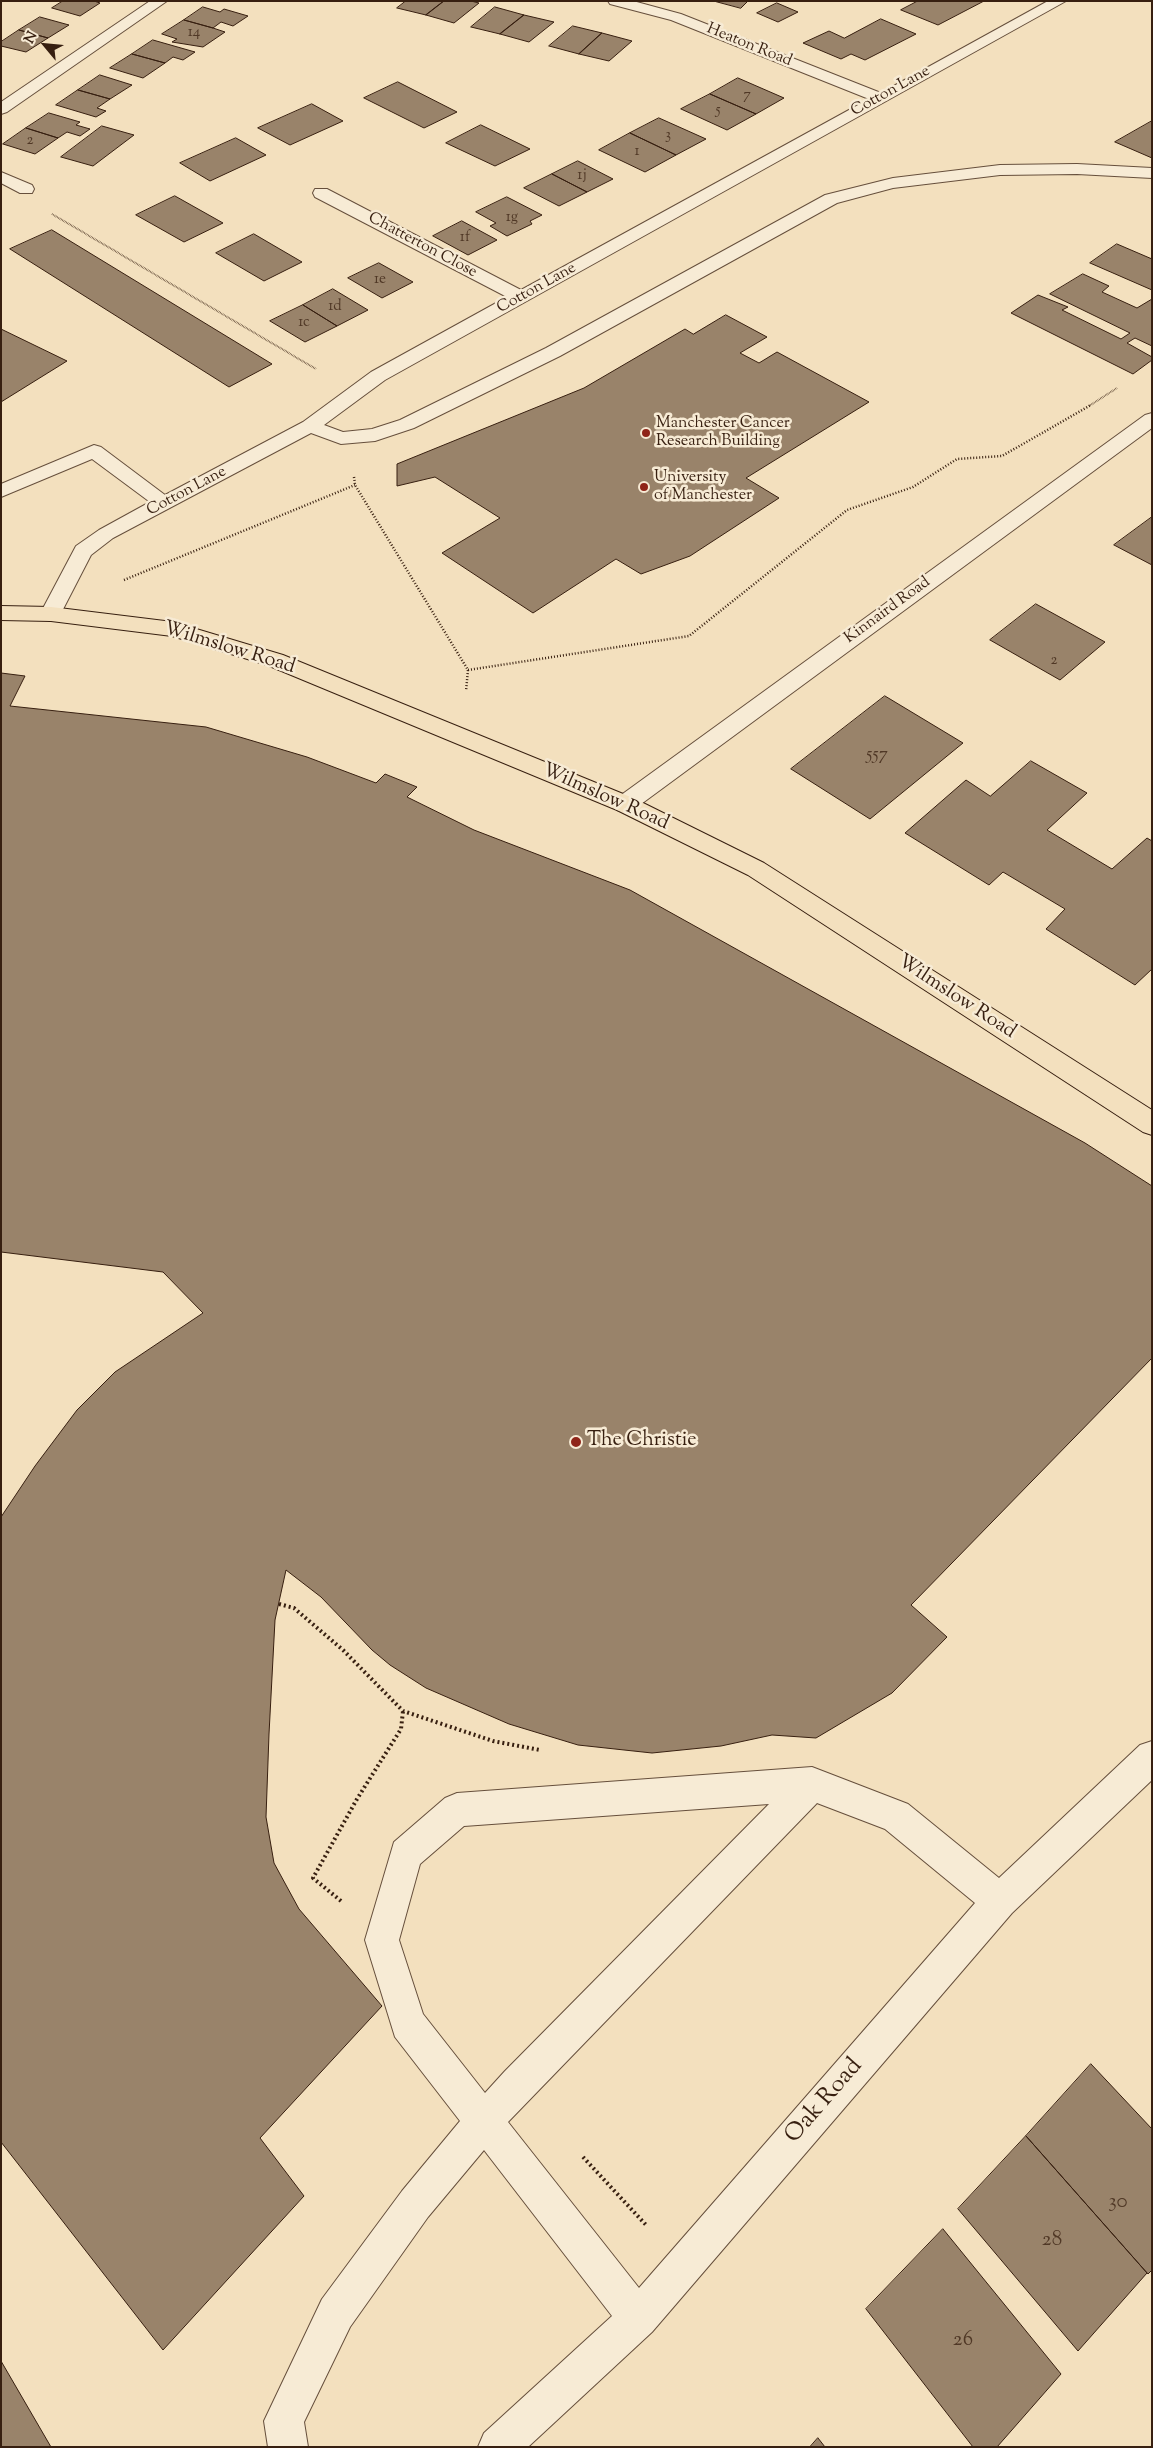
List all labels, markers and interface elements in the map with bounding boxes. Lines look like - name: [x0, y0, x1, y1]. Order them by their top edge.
- north arrow: [20, 20, 70, 70]
- street label: Heaton Road: [704, 20, 794, 72]
- house number: 14: [188, 24, 200, 42]
- text: N: [20, 28, 43, 48]
- street label: Cotton Lane: [848, 62, 934, 122]
- house number: 7: [743, 87, 751, 105]
- house number: 5: [715, 102, 721, 120]
- house number: 3: [665, 127, 671, 145]
- house number: 2: [26, 132, 34, 150]
- house number: 1: [634, 143, 640, 161]
- house number: 1j: [577, 167, 587, 185]
- street label: Chatterton Close: [364, 209, 480, 283]
- house number: 1g: [506, 209, 518, 227]
- house number: 1f: [460, 229, 470, 247]
- street label: Cotton Lane: [494, 259, 580, 319]
- house number: 1e: [374, 271, 386, 289]
- house number: 1d: [328, 298, 342, 316]
- house number: 1c: [298, 314, 310, 332]
- place label: Manchester Cancer Research Building: [656, 414, 790, 452]
- marker: Manchester Cancer Research Building: [640, 427, 652, 439]
- street label: Cotton Lane: [144, 463, 230, 521]
- place label: University of Manchester: [654, 468, 752, 506]
- marker: University of Manchester: [638, 481, 650, 493]
- street label: Kinnaird Road: [841, 573, 935, 649]
- street label: Wilmslow Road: [160, 618, 298, 680]
- house number: 2: [1050, 652, 1058, 670]
- house number: 557: [866, 745, 888, 767]
- street label: Wilmslow Road: [538, 759, 672, 837]
- street label: Wilmslow Road: [892, 951, 1020, 1045]
- place label: The Christie: [587, 1430, 697, 1454]
- marker: The Christie: [569, 1435, 583, 1449]
- street label: Oak Road: [780, 2053, 870, 2151]
- house number: 30: [1108, 2190, 1128, 2216]
- house number: 28: [1042, 2228, 1062, 2254]
- house number: 26: [953, 2328, 973, 2354]

